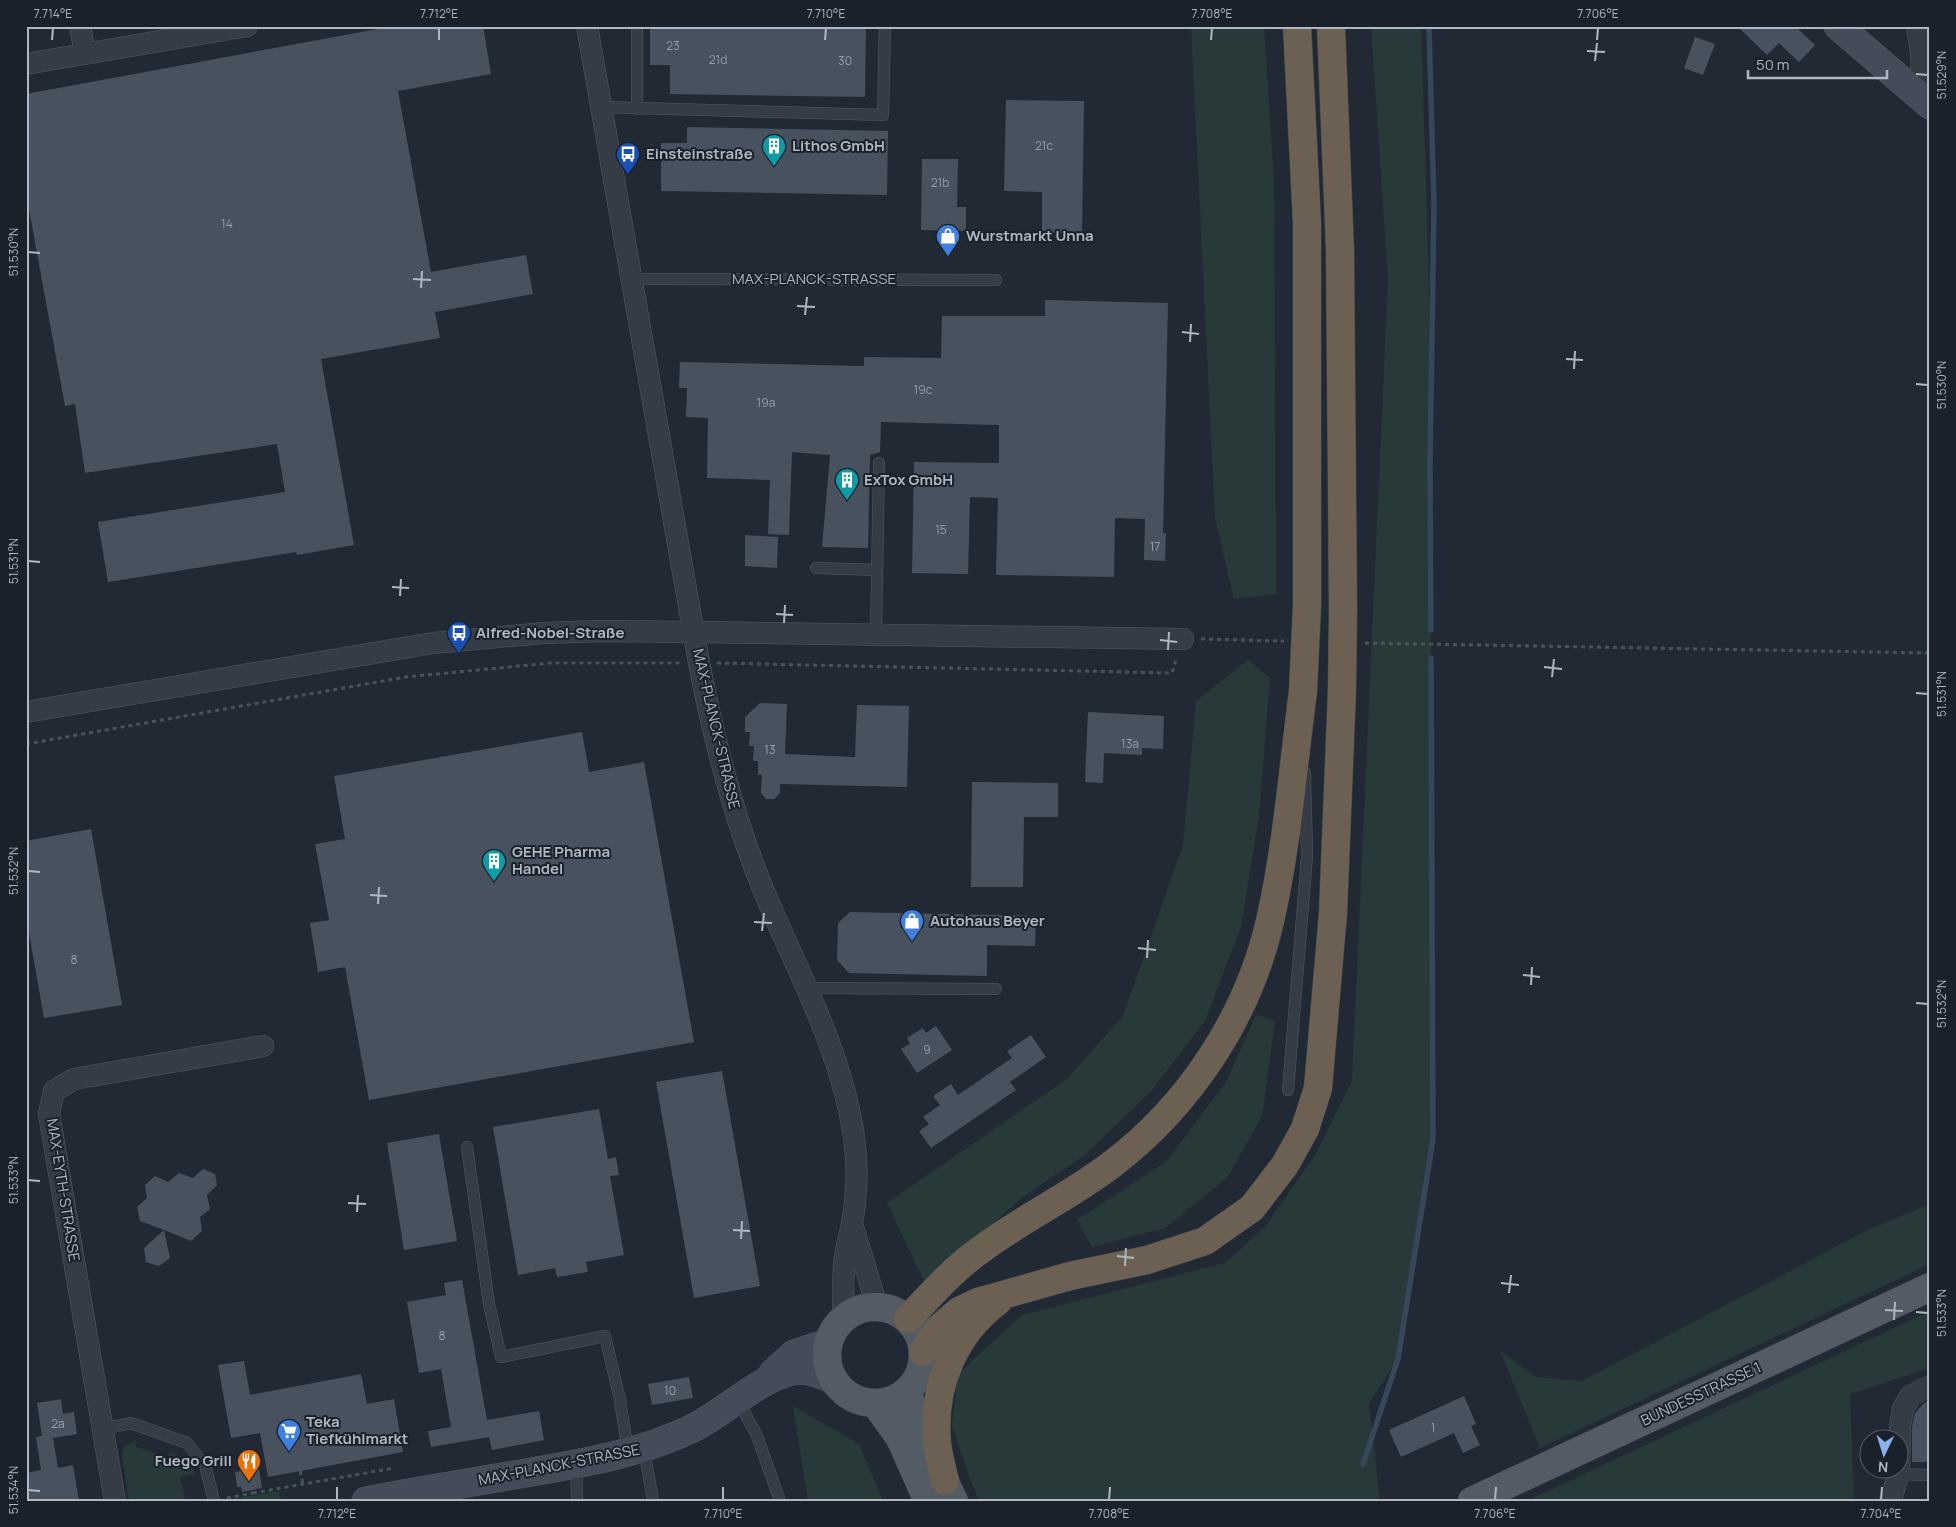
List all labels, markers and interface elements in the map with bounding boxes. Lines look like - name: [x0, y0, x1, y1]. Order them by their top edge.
- text: 7.714°E: [34, 5, 72, 22]
- text: 7.712°E: [420, 5, 458, 22]
- text: 7.710°E: [807, 5, 845, 22]
- text: 7.708°E: [1192, 5, 1233, 22]
- text: 7.706°E: [1577, 5, 1619, 22]
- house number: 23: [666, 37, 680, 54]
- scale bar: [1748, 48, 1887, 80]
- house number: 21d: [709, 51, 727, 68]
- text: 51.529°N: [1933, 51, 1950, 99]
- house number: 30: [838, 52, 852, 69]
- text: 50 m: [1756, 54, 1790, 75]
- building icon: Lithos GmbH: [761, 133, 787, 167]
- place label: Lithos GmbH: [792, 135, 885, 156]
- house number: 21c: [1035, 137, 1053, 154]
- bus stop icon: Einsteinstraße: [615, 141, 641, 175]
- place label: Einsteinstraße: [646, 143, 753, 164]
- house number: 21b: [931, 174, 949, 191]
- house number: 14: [221, 215, 233, 232]
- shop icon: Wurstmarkt Unna: [935, 223, 961, 257]
- place label: Wurstmarkt Unna: [966, 225, 1094, 246]
- text: 51.530°N: [5, 228, 22, 276]
- street label: MAX-PLANCK-STRASSE: [732, 268, 896, 289]
- text: 51.530°N: [1933, 361, 1950, 409]
- house number: 19c: [914, 381, 933, 398]
- house number: 19a: [757, 394, 775, 411]
- building icon: ExTox GmbH: [834, 467, 860, 501]
- place label: ExTox GmbH: [864, 469, 953, 490]
- house number: 15: [935, 521, 947, 538]
- text: 51.531°N: [5, 538, 22, 584]
- house number: 17: [1150, 538, 1160, 555]
- bus stop icon: Alfred-Nobel-Straße: [446, 620, 472, 654]
- place label: Alfred-Nobel-Straße: [476, 622, 625, 643]
- street label: MAX-PLANCK-STRASSE: [688, 647, 745, 811]
- text: 51.531°N: [1933, 671, 1950, 717]
- house number: 13a: [1121, 735, 1139, 752]
- house number: 13: [764, 741, 776, 758]
- place label: GEHE Pharma Handel: [512, 841, 610, 879]
- text: 51.532°N: [5, 847, 22, 895]
- building icon: GEHE Pharma Handel: [481, 848, 507, 882]
- shop icon: Autohaus Beyer: [899, 908, 925, 942]
- place label: Autohaus Beyer: [930, 910, 1045, 931]
- house number: 8: [71, 951, 78, 968]
- text: 51.532°N: [1933, 980, 1950, 1028]
- house number: 9: [923, 1041, 931, 1058]
- street label: MAX-EYTH-STRASSE: [42, 1117, 85, 1263]
- text: 51.533°N: [5, 1156, 22, 1204]
- text: 51.533°N: [1933, 1289, 1950, 1337]
- house number: 8: [439, 1327, 446, 1344]
- street label: BUNDESSTRASSE 1: [1637, 1356, 1764, 1431]
- house number: 10: [664, 1382, 676, 1399]
- place label: Teka Tiefkühlmarkt: [306, 1411, 408, 1449]
- house number: 2a: [51, 1415, 65, 1432]
- supermarket icon: Teka Tiefkühlmarkt: [276, 1418, 302, 1452]
- house number: 1: [1431, 1419, 1435, 1436]
- north arrow: [1858, 1430, 1908, 1480]
- street label: MAX-PLANCK-STRASSE: [476, 1439, 641, 1490]
- restaurant icon: Fuego Grill: [236, 1448, 262, 1482]
- place label: Fuego Grill: [155, 1450, 232, 1471]
- text: N: [1877, 1458, 1889, 1477]
- text: 51.534°N: [5, 1466, 22, 1514]
- text: 7.712°E: [318, 1505, 356, 1522]
- text: 7.710°E: [704, 1505, 742, 1522]
- text: 7.708°E: [1089, 1505, 1130, 1522]
- text: 7.706°E: [1474, 1505, 1516, 1522]
- text: 7.704°E: [1861, 1505, 1902, 1522]

